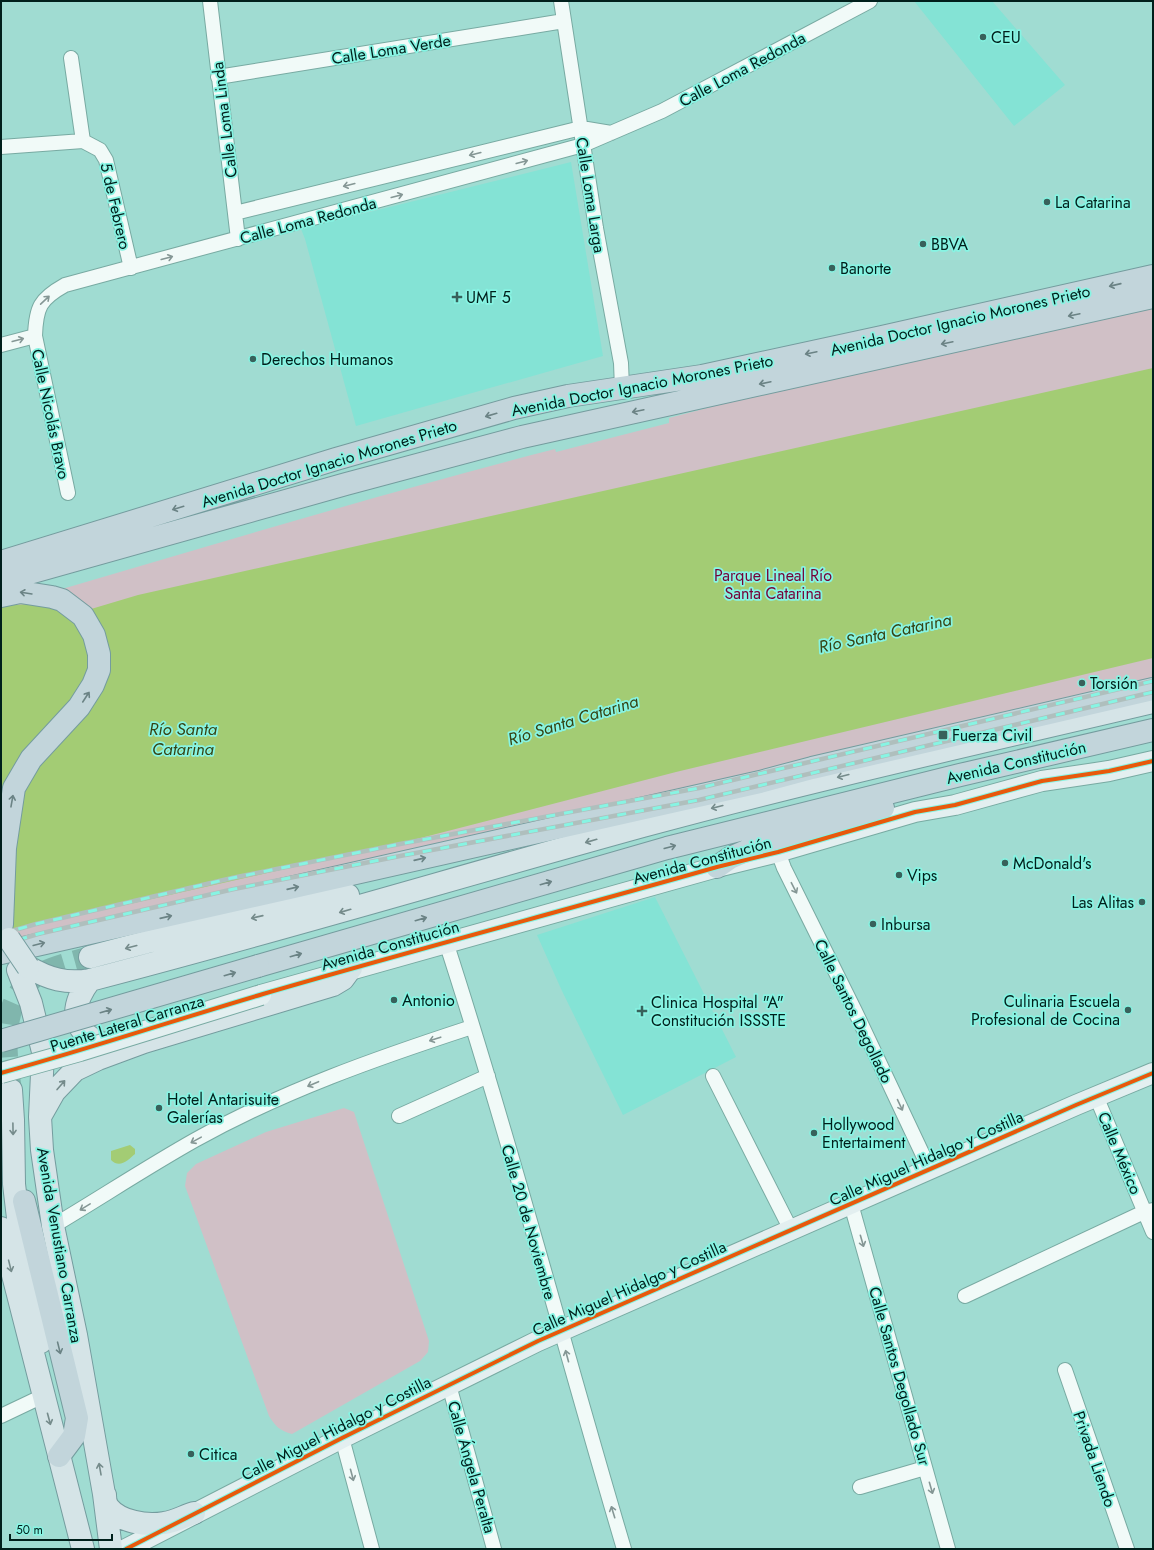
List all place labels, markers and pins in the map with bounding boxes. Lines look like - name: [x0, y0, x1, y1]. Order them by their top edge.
- place label: CEU: [991, 26, 1021, 49]
- marker: CEU: [978, 32, 988, 42]
- place label: La Catarina: [1055, 191, 1131, 214]
- marker: La Catarina: [1042, 197, 1052, 207]
- place label: BBVA: [931, 233, 969, 256]
- marker: BBVA: [918, 239, 928, 249]
- place label: Banorte: [840, 257, 891, 280]
- marker: Banorte: [827, 263, 837, 273]
- place label: UMF 5: [466, 286, 511, 309]
- marker: UMF 5: [451, 291, 463, 303]
- place label: Derechos Humanos: [261, 348, 393, 371]
- marker: Derechos Humanos: [248, 354, 258, 364]
- place label: Torsión: [1090, 672, 1138, 695]
- marker: Torsión: [1077, 678, 1087, 688]
- place label: Fuerza Civil: [952, 724, 1032, 747]
- marker: Fuerza Civil: [937, 729, 949, 741]
- place label: McDonald's: [1013, 852, 1092, 875]
- marker: McDonald's: [1000, 858, 1010, 868]
- place label: Vips: [907, 864, 937, 887]
- marker: Vips: [894, 870, 904, 880]
- place label: Las Alitas: [1071, 891, 1134, 914]
- marker: Las Alitas: [1137, 897, 1147, 907]
- place label: Inbursa: [881, 913, 930, 936]
- marker: Inbursa: [868, 919, 878, 929]
- place label: Antonio: [402, 989, 455, 1012]
- place label: Culinaria Escuela Profesional de Cocina: [971, 990, 1120, 1031]
- place label: Clinica Hospital "A" Constitución ISSSTE: [651, 991, 786, 1032]
- marker: Antonio: [389, 995, 399, 1005]
- marker: Clinica Hospital "A" Constitución ISSSTE: [636, 1005, 648, 1017]
- marker: Culinaria Escuela Profesional de Cocina: [1123, 1005, 1133, 1015]
- place label: Hotel Antarisuite Galerías: [167, 1088, 279, 1129]
- marker: Hotel Antarisuite Galerías: [154, 1103, 164, 1113]
- place label: Hollywood Entertaiment: [822, 1113, 906, 1154]
- marker: Hollywood Entertaiment: [809, 1128, 819, 1138]
- place label: Citica: [199, 1443, 237, 1466]
- marker: Citica: [186, 1449, 196, 1459]

